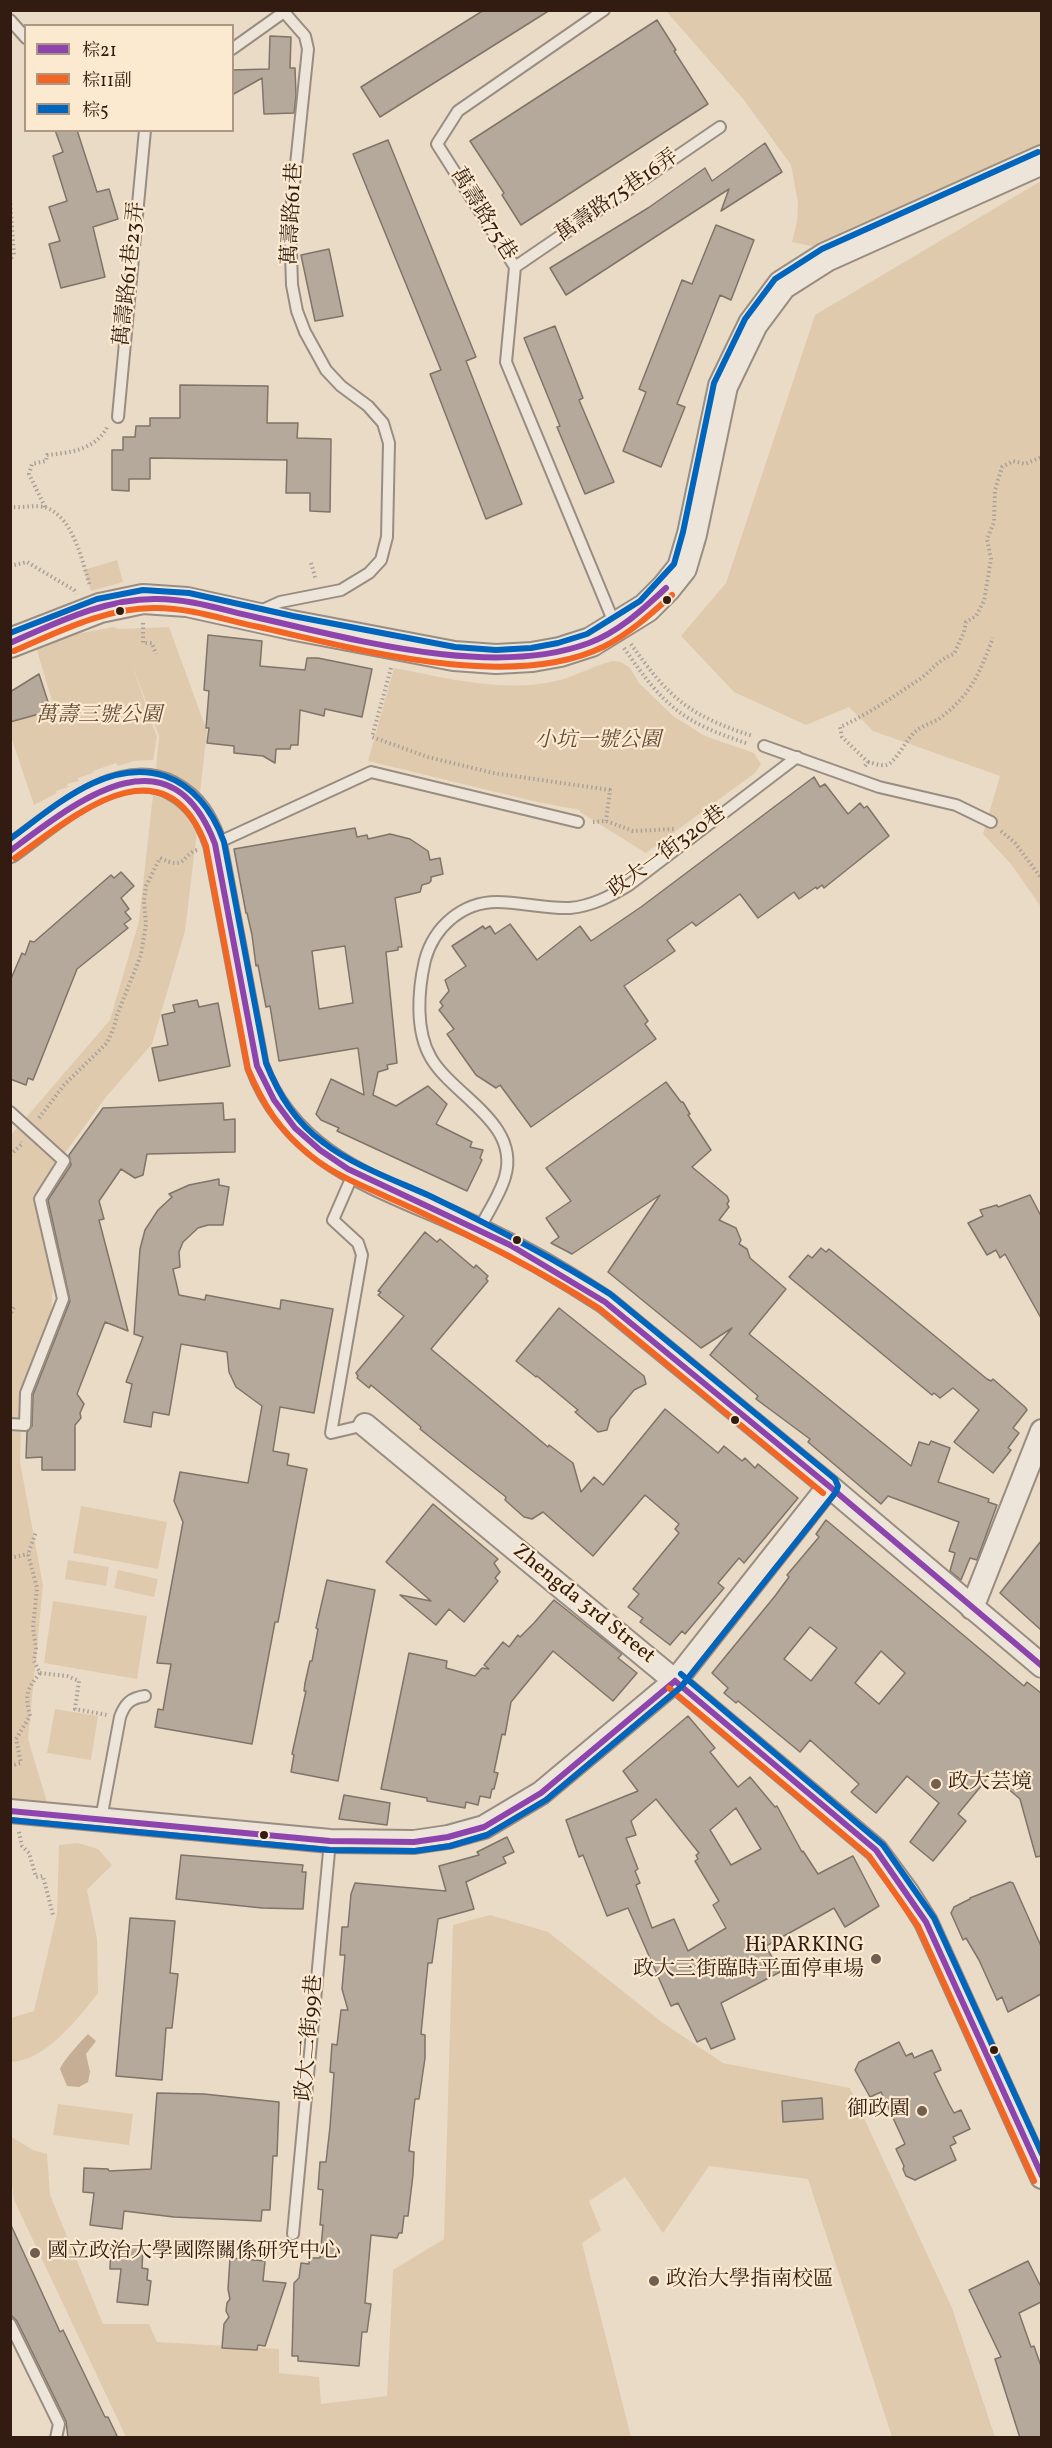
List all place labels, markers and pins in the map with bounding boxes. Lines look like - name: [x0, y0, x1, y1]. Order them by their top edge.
- unlabelled marker: [661, 594, 673, 606]
- unlabelled marker: [114, 605, 126, 617]
- unlabelled marker: [511, 1234, 523, 1246]
- unlabelled marker: [729, 1414, 741, 1426]
- place label: 政大芸境: [948, 1771, 1032, 1797]
- marker: 政大芸境: [929, 1777, 943, 1791]
- unlabelled marker: [258, 1829, 270, 1841]
- place label: Hi PARKING 政大三街臨時平面停車場: [633, 1934, 864, 1984]
- marker: Hi PARKING 政大三街臨時平面停車場: [869, 1952, 883, 1966]
- unlabelled marker: [988, 2044, 1000, 2056]
- place label: 御政園: [847, 2098, 910, 2124]
- marker: 御政園: [915, 2104, 929, 2118]
- place label: 國立政治大學國際關係研究中心: [47, 2240, 341, 2266]
- marker: 國立政治大學國際關係研究中心: [28, 2246, 42, 2260]
- place label: 政治大學指南校區: [666, 2268, 834, 2294]
- marker: 政治大學指南校區: [647, 2274, 661, 2288]

